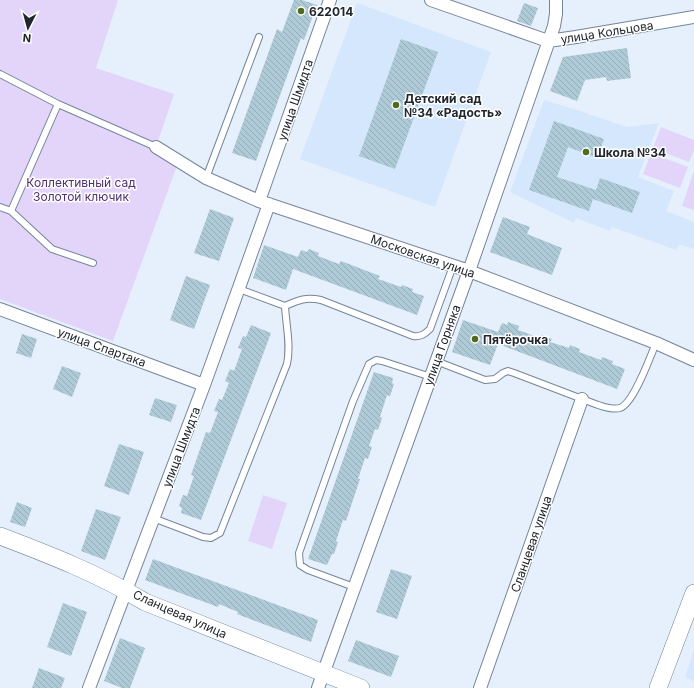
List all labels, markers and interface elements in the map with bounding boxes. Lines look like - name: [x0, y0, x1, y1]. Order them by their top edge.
- place label: 622014: [309, 4, 353, 19]
- marker: 622014: [296, 6, 306, 16]
- north arrow: [8, 8, 48, 48]
- street label: улица Кольцова: [560, 17, 654, 47]
- text: N: [22, 31, 32, 45]
- street label: улица Шмидта: [274, 57, 316, 143]
- place label: Детский сад №34 «Радость»: [404, 91, 502, 120]
- marker: Детский сад №34 «Радость»: [391, 100, 401, 110]
- place label: Школа №34: [594, 145, 666, 160]
- marker: Школа №34: [581, 147, 591, 157]
- park label: Коллективный сад Золотой ключик: [26, 175, 136, 204]
- street label: Московская улица: [369, 231, 477, 281]
- street label: улица Горняка: [420, 302, 464, 388]
- street label: улица Спартака: [56, 324, 148, 370]
- place label: Пятёрочка: [483, 332, 548, 347]
- marker: Пятёрочка: [470, 334, 480, 344]
- street label: улица Шмидта: [159, 405, 203, 489]
- street label: Сланцевая улица: [507, 494, 555, 594]
- street label: Сланцевая улица: [131, 587, 229, 641]

